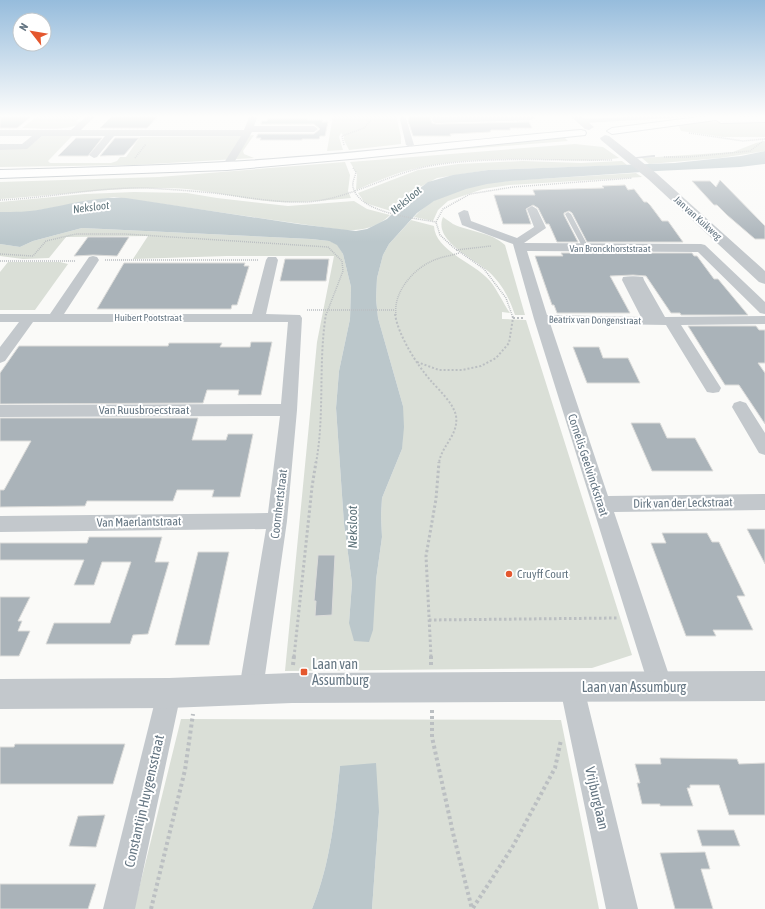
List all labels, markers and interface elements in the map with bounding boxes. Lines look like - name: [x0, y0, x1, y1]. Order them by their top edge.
- north arrow: [12, 12, 52, 52]
- text: N: [17, 21, 30, 33]
- water label: Neksloot: [388, 183, 424, 216]
- street label: Jan van Kuikweg: [672, 194, 724, 243]
- water label: Neksloot: [72, 199, 111, 215]
- street label: Van Bronckhorststraat: [569, 243, 651, 254]
- street label: Huibert Pootstraat: [114, 312, 182, 323]
- street label: Beatrix van Dongenstraat: [549, 314, 641, 326]
- street label: Van Ruusbroecstraat: [99, 403, 190, 417]
- street label: Cornelis Geelvinckstraat: [565, 412, 611, 518]
- street label: Coornhertstraat: [268, 468, 290, 539]
- street label: Dirk van der Leckstraat: [633, 495, 733, 511]
- water label: Neksloot: [345, 505, 360, 549]
- street label: Van Maerlantstraat: [96, 514, 182, 530]
- place label: Cruyff Court: [517, 567, 569, 581]
- marker: Cruyff Court: [504, 569, 514, 579]
- place label: Laan van Assumburg: [312, 656, 369, 688]
- marker: Laan van Assumburg: [299, 667, 309, 677]
- street label: Laan van Assumburg: [582, 679, 686, 695]
- street label: Constantijn Huygensstraat: [121, 733, 167, 869]
- street label: Vrijburglaan: [582, 765, 612, 831]

